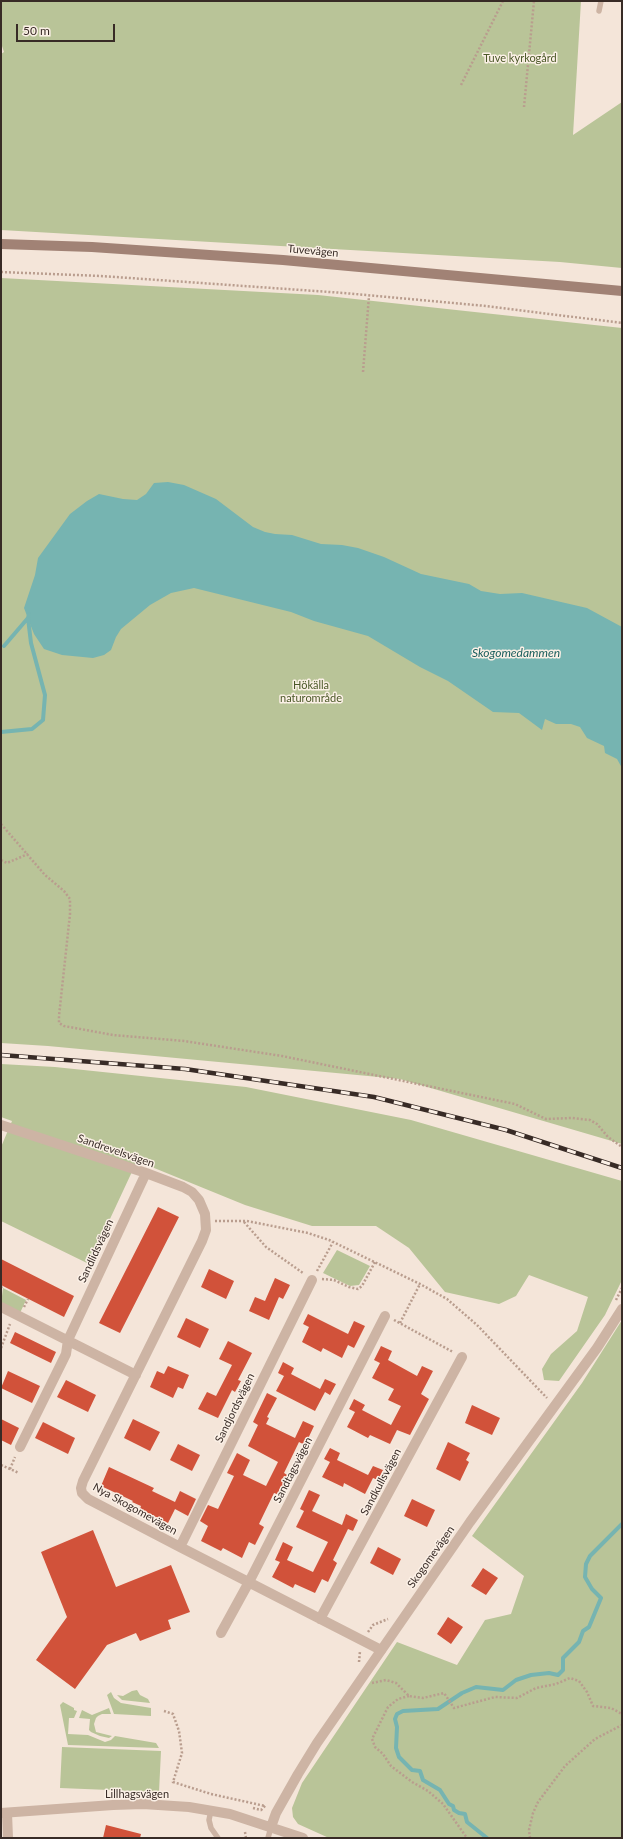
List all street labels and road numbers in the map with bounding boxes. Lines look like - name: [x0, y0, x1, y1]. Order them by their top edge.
- street label: Tuvevägen: [287, 242, 339, 260]
- street label: Sandrevelsvägen: [76, 1132, 156, 1170]
- street label: Sandlidsvägen: [76, 1217, 116, 1285]
- street label: Sandjordsvägen: [212, 1371, 258, 1445]
- street label: Sandtagsvägen: [271, 1435, 315, 1505]
- street label: Sandkullsvägen: [358, 1446, 404, 1518]
- street label: Nya Skogomevägen: [90, 1480, 180, 1538]
- street label: Skogomevägen: [405, 1523, 457, 1591]
- street label: Lillhagsvägen: [105, 1787, 169, 1801]

